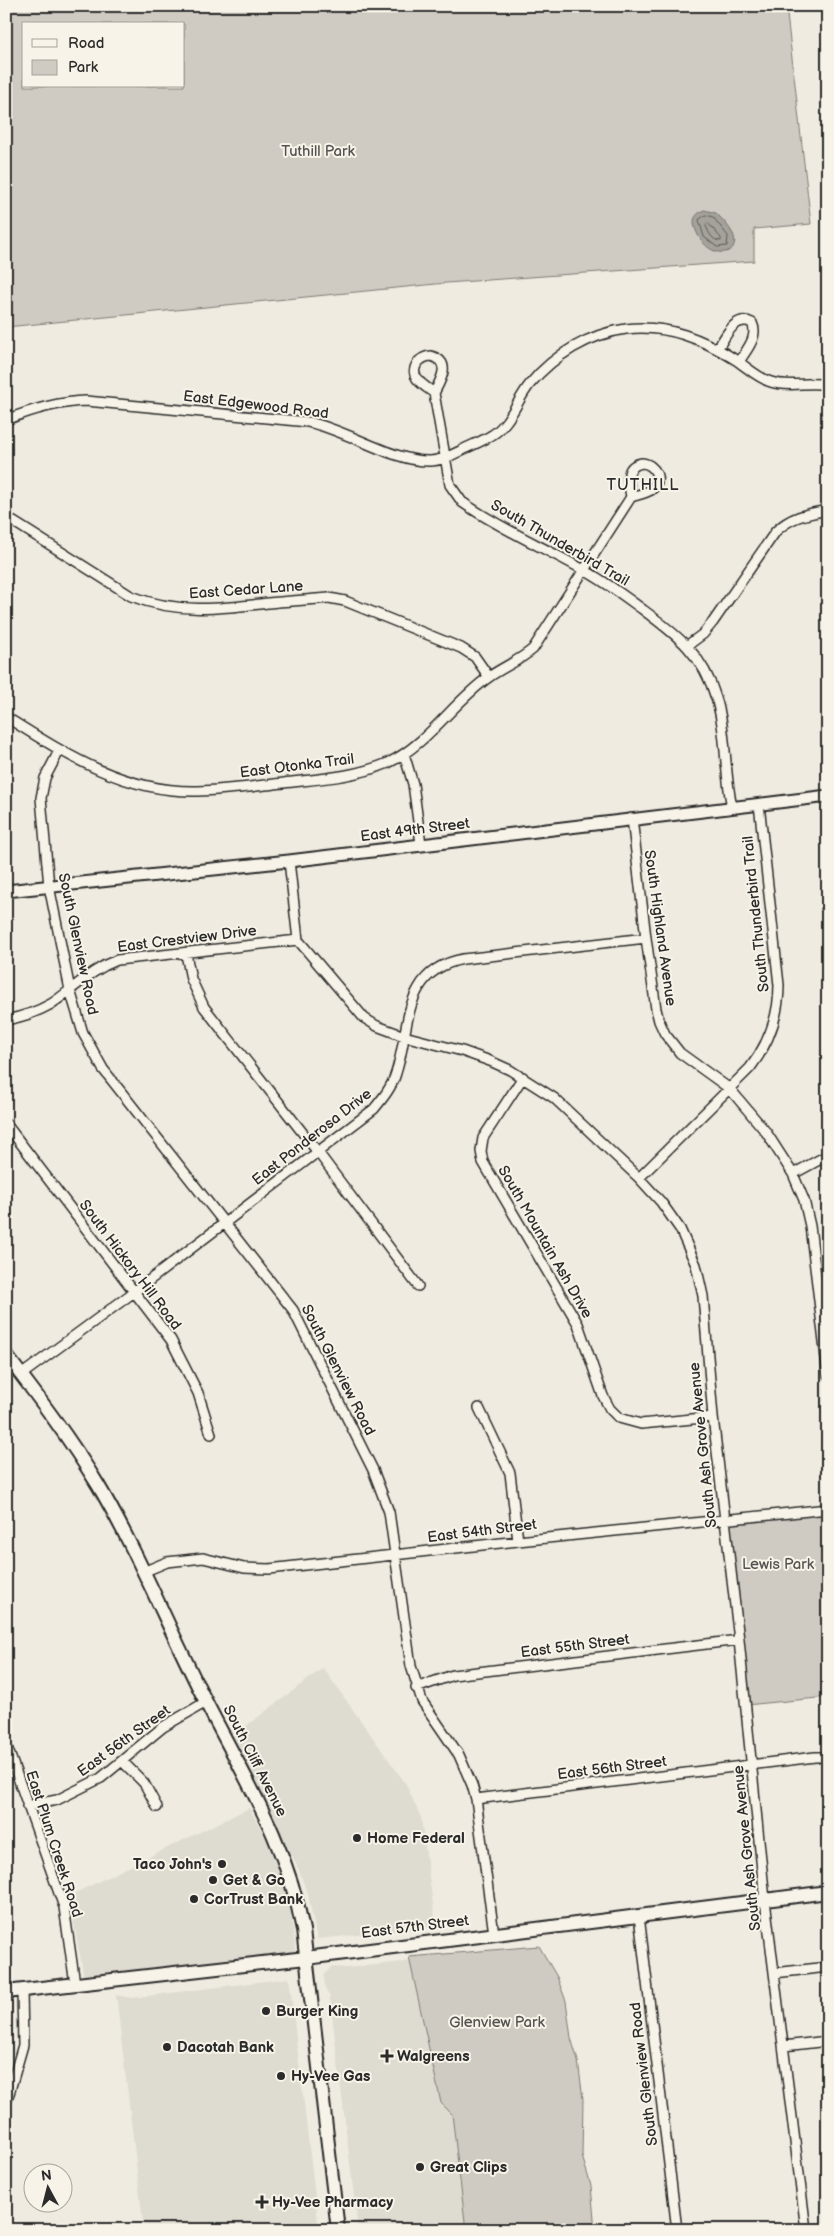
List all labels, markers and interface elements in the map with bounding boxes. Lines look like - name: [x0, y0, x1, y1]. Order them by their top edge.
- legend: [22, 22, 185, 88]
- text: Road: [68, 34, 104, 53]
- text: Park: [68, 58, 99, 77]
- park label: Tuthill Park: [281, 142, 355, 161]
- street label: East Edgewood Road: [182, 387, 330, 423]
- district label: TUTHILL: [606, 476, 680, 495]
- street label: South Thunderbird Trail: [487, 496, 633, 590]
- street label: East Cedar Lane: [188, 577, 304, 603]
- street label: East Otonka Trail: [239, 750, 355, 782]
- street label: East 49th Street: [359, 814, 471, 846]
- street label: South Thunderbird Trail: [738, 835, 774, 993]
- street label: South Highland Avenue: [640, 849, 680, 1007]
- street label: South Glenview Road: [54, 871, 102, 1017]
- street label: East Crestview Drive: [116, 921, 258, 957]
- street label: East Ponderosa Drive: [248, 1084, 376, 1190]
- street label: South Mountain Ash Drive: [493, 1162, 597, 1322]
- street label: South Hickory Hill Road: [75, 1196, 185, 1334]
- street label: South Glenview Road: [297, 1301, 379, 1439]
- street label: South Ash Grove Avenue: [685, 1361, 721, 1529]
- street label: East 54th Street: [426, 1515, 538, 1547]
- park label: Lewis Park: [742, 1555, 815, 1574]
- street label: East 55th Street: [520, 1630, 631, 1662]
- street label: East 56th Street: [74, 1701, 174, 1781]
- street label: South Cliff Avenue: [219, 1702, 291, 1820]
- street label: East 56th Street: [556, 1752, 668, 1784]
- street label: South Ash Grove Avenue: [729, 1764, 765, 1932]
- street label: East Plum Creek Road: [21, 1768, 87, 1920]
- place label: Home Federal: [367, 1829, 465, 1848]
- marker: Home Federal: [351, 1832, 363, 1844]
- place label: Taco John's: [133, 1855, 212, 1874]
- marker: Taco John's: [216, 1858, 228, 1870]
- place label: Get & Go: [223, 1871, 286, 1890]
- marker: Get & Go: [207, 1874, 219, 1886]
- place label: CorTrust Bank: [204, 1890, 303, 1909]
- marker: CorTrust Bank: [188, 1893, 200, 1905]
- street label: East 57th Street: [360, 1911, 470, 1943]
- street label: South Glenview Road: [626, 2001, 662, 2147]
- place label: Burger King: [276, 2002, 358, 2021]
- marker: Burger King: [260, 2005, 272, 2017]
- park label: Glenview Park: [449, 2013, 545, 2032]
- place label: Dacotah Bank: [177, 2038, 274, 2057]
- marker: Dacotah Bank: [161, 2041, 173, 2053]
- place label: Walgreens: [397, 2047, 470, 2066]
- marker: Walgreens: [381, 2050, 393, 2062]
- place label: Hy-Vee Gas: [291, 2067, 370, 2086]
- marker: Hy-Vee Gas: [275, 2070, 287, 2082]
- place label: Great Clips: [430, 2158, 507, 2177]
- marker: Great Clips: [414, 2161, 426, 2173]
- north arrow: [22, 2164, 72, 2214]
- text: N: [40, 2167, 53, 2185]
- place label: Hy-Vee Pharmacy: [272, 2193, 393, 2212]
- marker: Hy-Vee Pharmacy: [256, 2196, 268, 2208]

